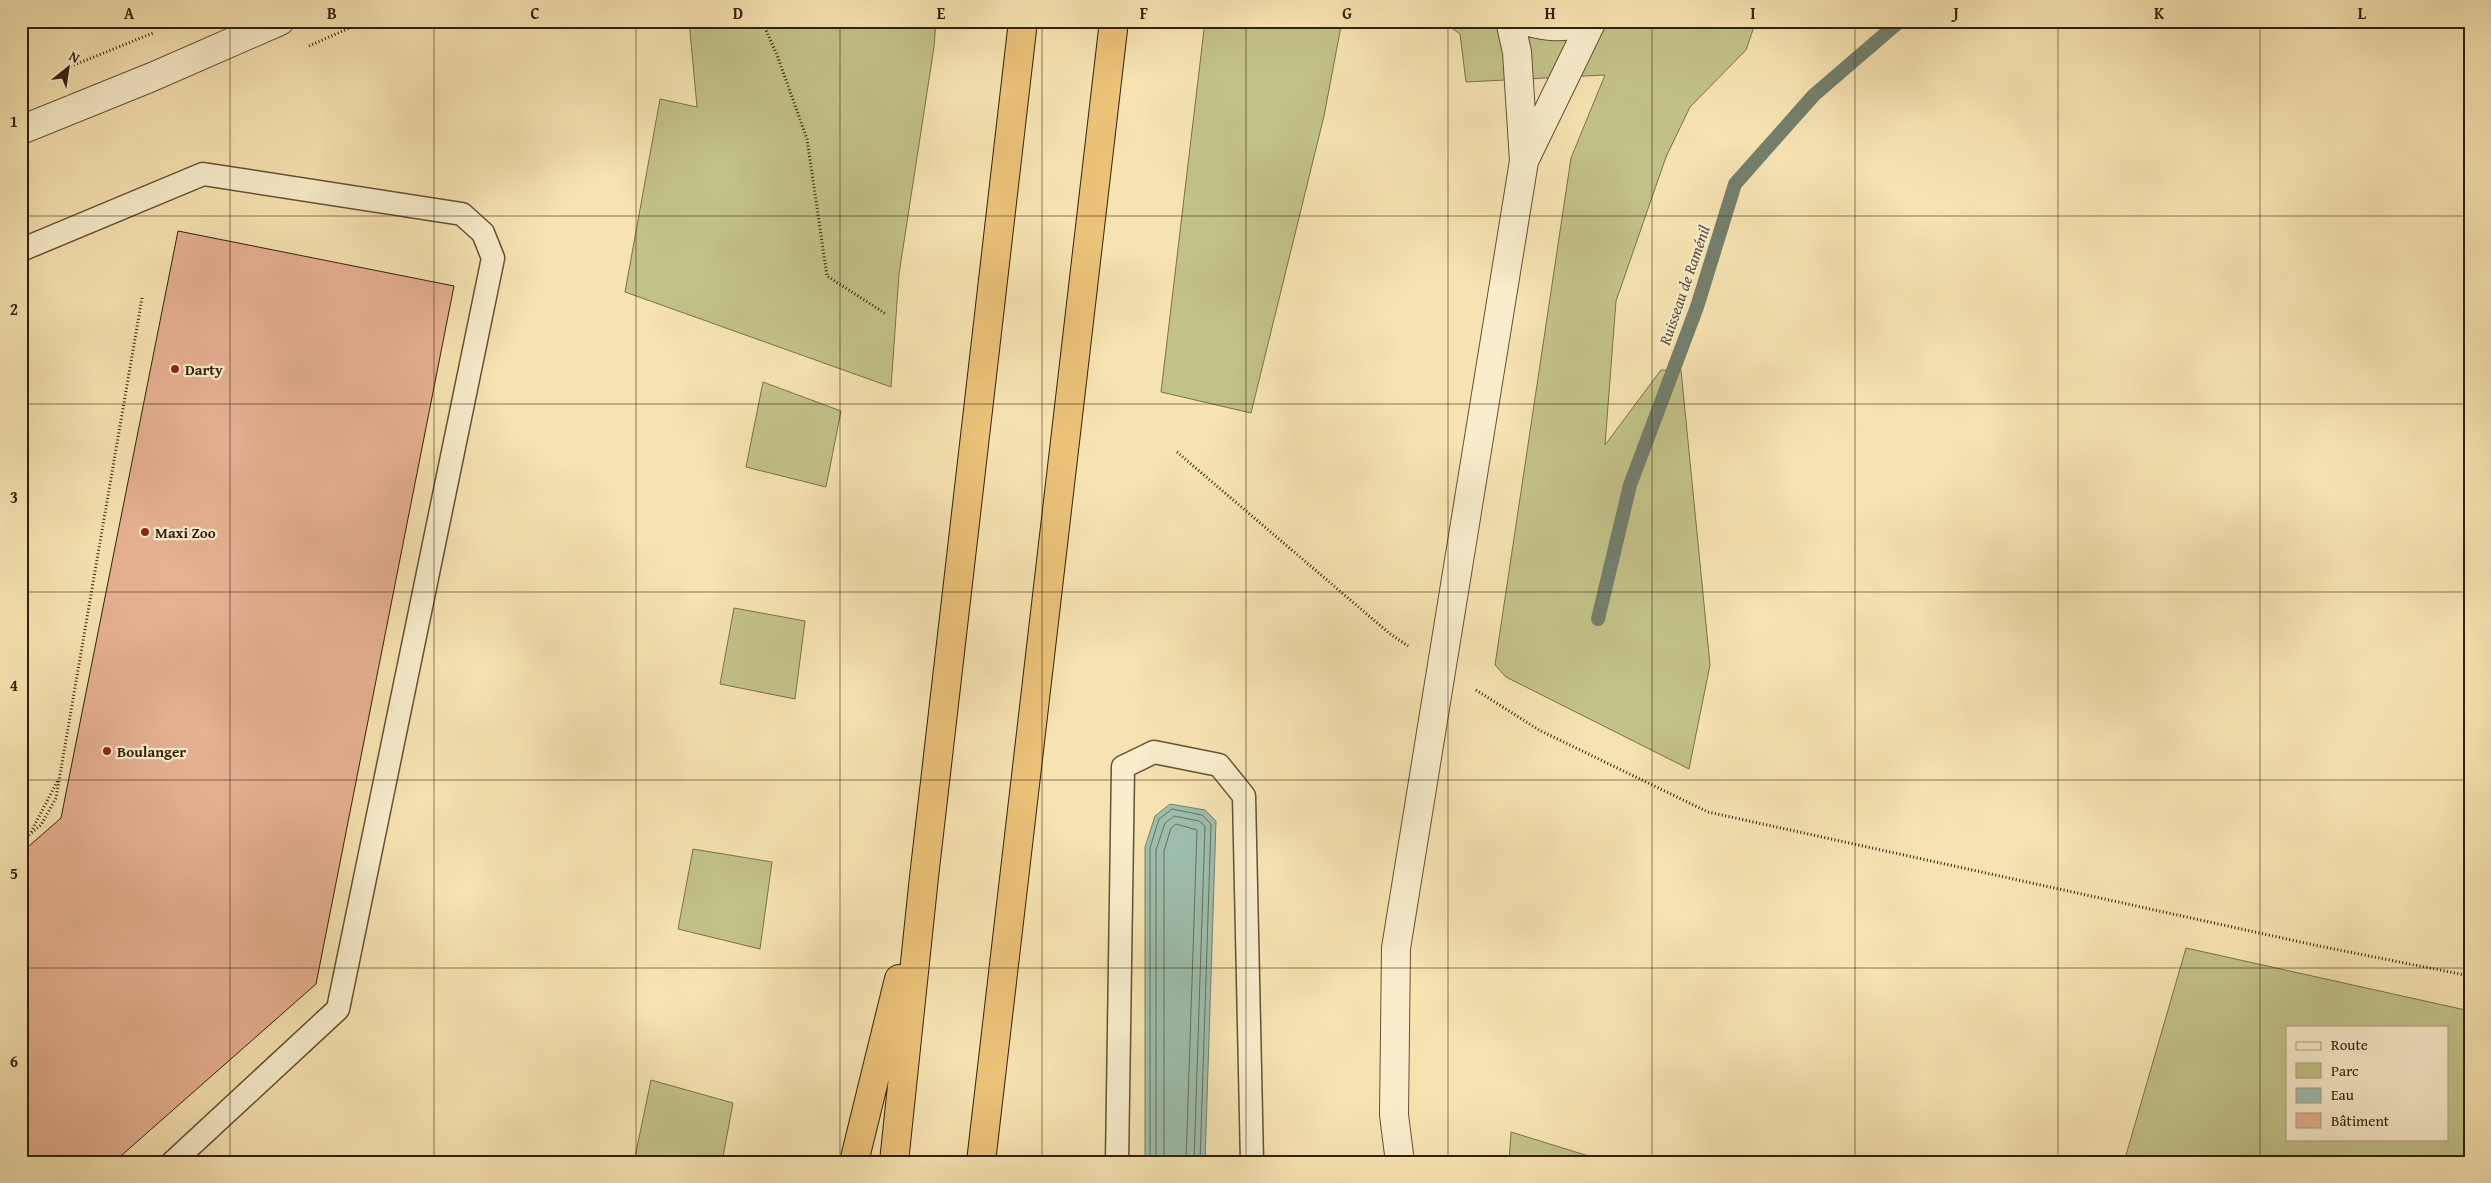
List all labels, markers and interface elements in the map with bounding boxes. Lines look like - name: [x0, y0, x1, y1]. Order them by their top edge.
- text: A: [124, 1, 135, 25]
- text: B: [327, 1, 337, 25]
- text: C: [530, 1, 540, 25]
- text: D: [733, 1, 743, 25]
- text: E: [937, 1, 946, 25]
- text: F: [1140, 1, 1148, 25]
- text: G: [1342, 1, 1352, 25]
- text: H: [1544, 1, 1556, 25]
- text: I: [1750, 1, 1756, 25]
- text: J: [1950, 1, 1959, 25]
- text: K: [2154, 1, 2165, 25]
- text: L: [2358, 1, 2367, 25]
- north arrow: [42, 42, 92, 92]
- text: N: [65, 46, 84, 68]
- text: 1: [10, 109, 18, 133]
- water label: Ruisseau de Raménil: [1652, 222, 1716, 349]
- text: 2: [10, 297, 18, 321]
- place label: Darty: [185, 359, 223, 380]
- marker: Darty: [169, 363, 181, 375]
- text: 3: [10, 485, 18, 509]
- place label: Maxi Zoo: [155, 522, 216, 543]
- marker: Maxi Zoo: [139, 526, 151, 538]
- text: 4: [10, 673, 18, 697]
- place label: Boulanger: [117, 741, 186, 762]
- marker: Boulanger: [101, 745, 113, 757]
- text: 5: [10, 861, 18, 885]
- legend: [2286, 1026, 2448, 1140]
- text: Route: [2331, 1034, 2368, 1055]
- text: 6: [10, 1049, 18, 1073]
- text: Parc: [2331, 1060, 2359, 1081]
- text: Eau: [2331, 1084, 2355, 1105]
- text: Bâtiment: [2331, 1110, 2390, 1131]

